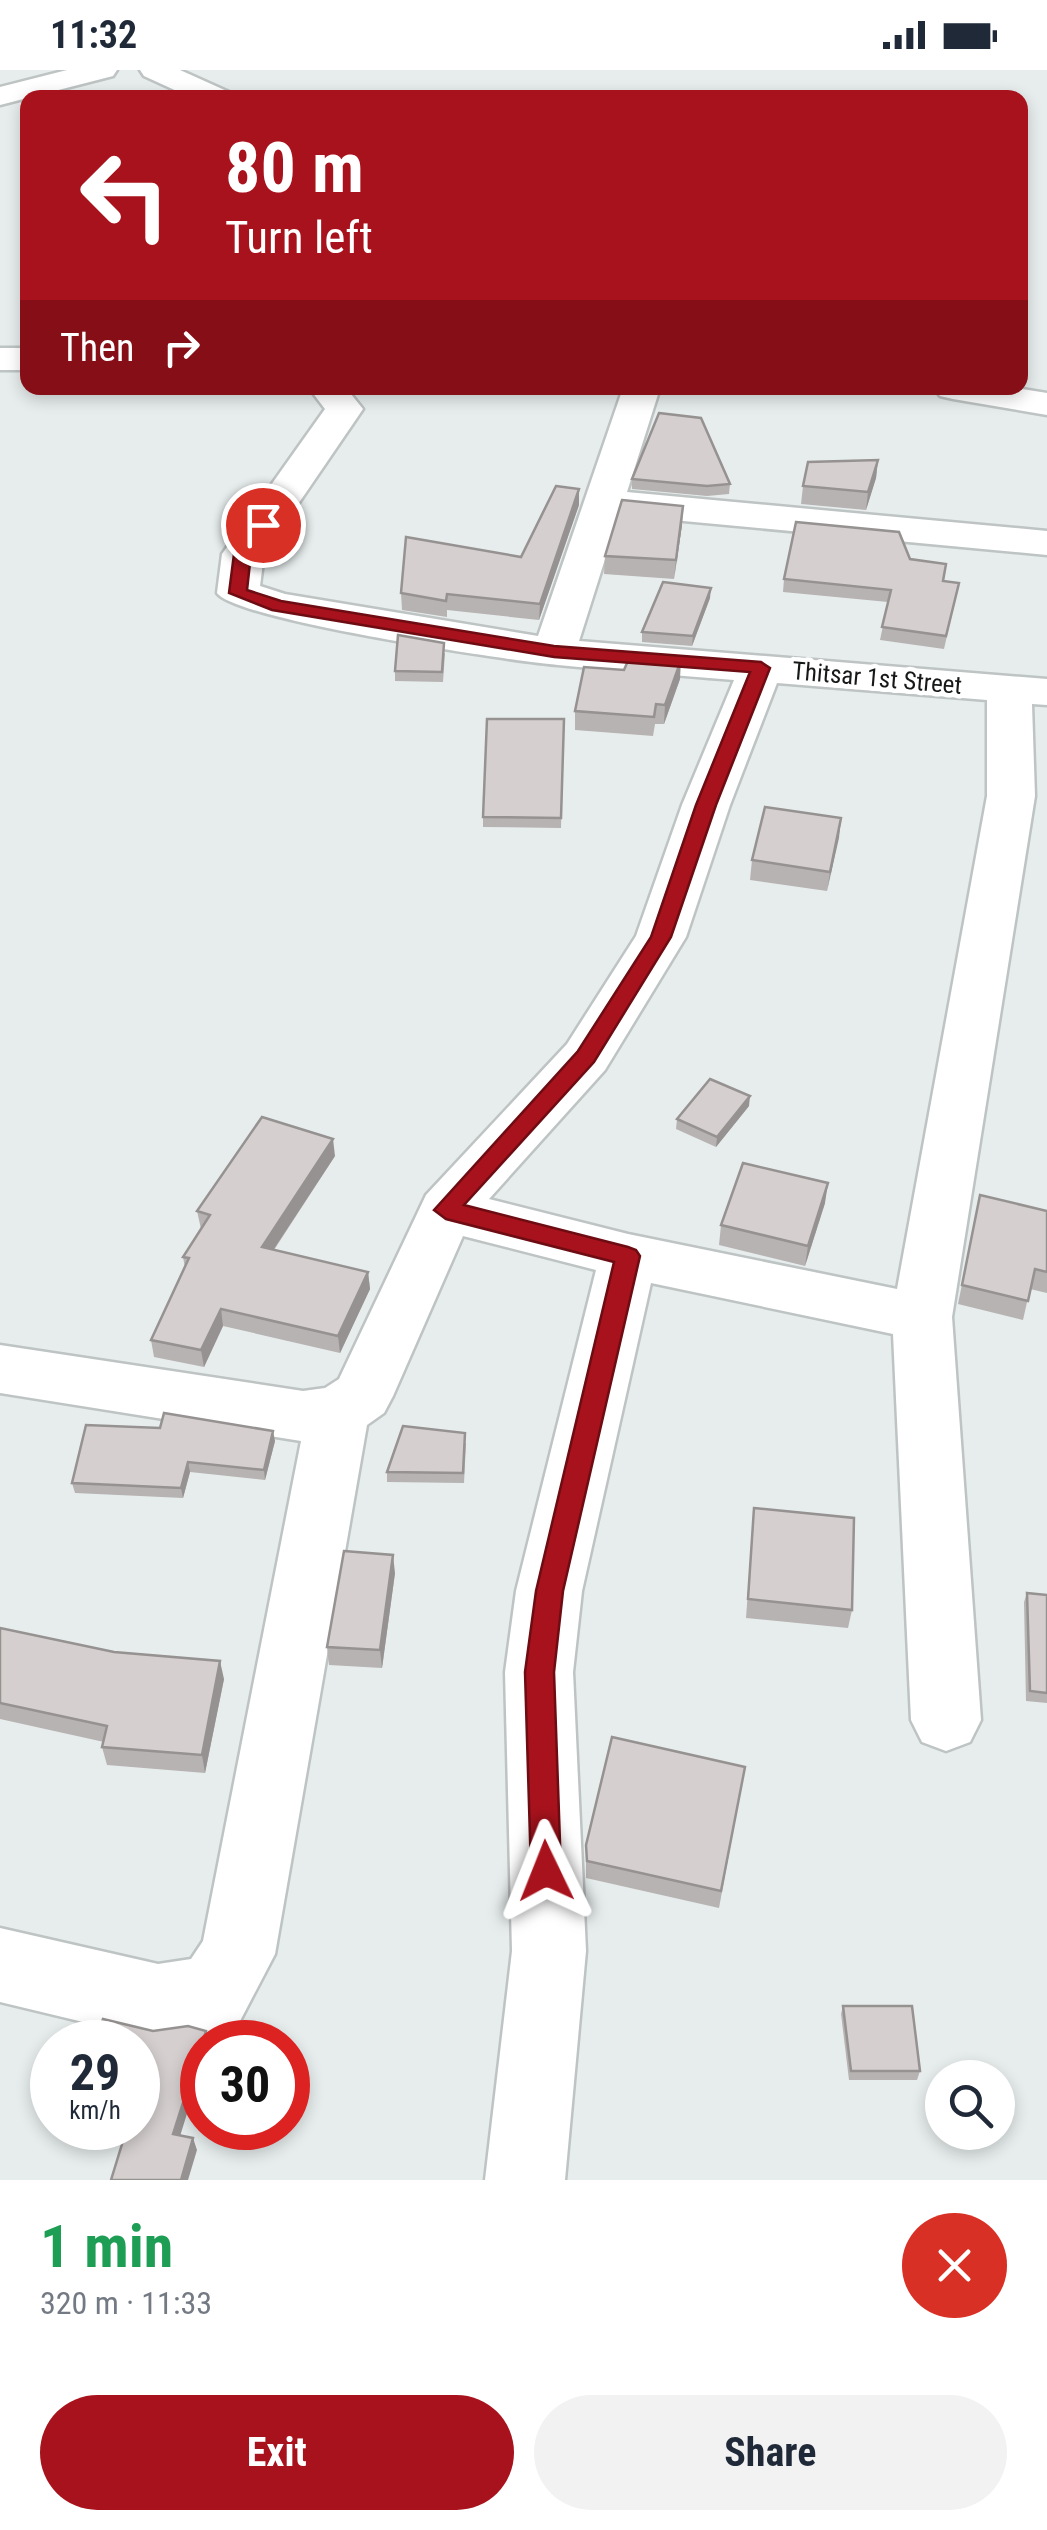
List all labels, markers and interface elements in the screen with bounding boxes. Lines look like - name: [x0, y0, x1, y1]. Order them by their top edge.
- text: 11:32: [50, 13, 137, 57]
- text: 80 m: [225, 127, 364, 209]
- icon: left: [60, 130, 190, 260]
- text: Turn left: [225, 211, 373, 264]
- icon: right: [154, 320, 209, 375]
- text: Then: [60, 326, 134, 370]
- pin: [221, 483, 306, 568]
- icon: arrive: [236, 498, 291, 553]
- street label: Thitsar 1st Street: [791, 656, 963, 700]
- position arrow: [494, 1819, 598, 1923]
- speed limit sign: 30: [180, 2020, 310, 2150]
- text: 29: [70, 2044, 120, 2102]
- map controls: [925, 2060, 1015, 2150]
- button: search: [925, 2060, 1015, 2150]
- text: km/h: [69, 2096, 121, 2125]
- text: 1 min: [40, 2211, 173, 2282]
- button: close: [902, 2213, 1007, 2318]
- text: 320 m · 11:33: [40, 2284, 212, 2322]
- button: Exit: [40, 2395, 514, 2510]
- button: Share: [534, 2395, 1007, 2510]

